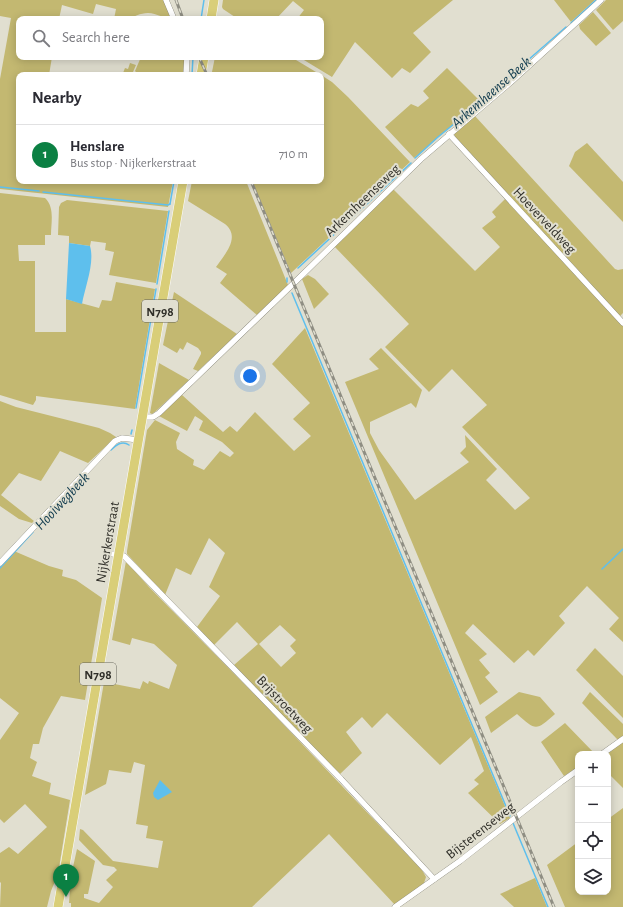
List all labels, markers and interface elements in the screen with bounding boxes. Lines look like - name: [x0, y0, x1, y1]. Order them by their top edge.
- search box: [16, 16, 324, 60]
- icon: search: [30, 27, 52, 49]
- text: Search here: [62, 30, 130, 45]
- water label: Arkemheense Beek: [448, 54, 534, 132]
- text: Nearby: [32, 89, 82, 106]
- text: Henslare: [70, 139, 124, 154]
- text: 1: [43, 148, 47, 161]
- text: 710 m: [279, 148, 308, 161]
- text: Bus stop · Nijkerkerstraat: [70, 157, 196, 170]
- street label: Arkemheenseweg: [323, 162, 403, 240]
- street label: Hoeverveldweg: [510, 185, 578, 257]
- road number: N798: [142, 300, 178, 322]
- your location: [240, 366, 260, 386]
- water label: Hooiwegbeek: [32, 470, 93, 533]
- street label: Nijkerkerstraat: [94, 500, 122, 584]
- road number: N798: [80, 663, 116, 685]
- street label: Brijstroetweg: [254, 673, 315, 736]
- map controls: [575, 751, 611, 895]
- button: +: [575, 751, 611, 787]
- button: −: [575, 787, 611, 823]
- street label: Bijsterenseweg: [444, 800, 518, 862]
- button: locate: [575, 823, 611, 859]
- button: layers: [575, 859, 611, 895]
- pin: 1: [53, 864, 79, 897]

